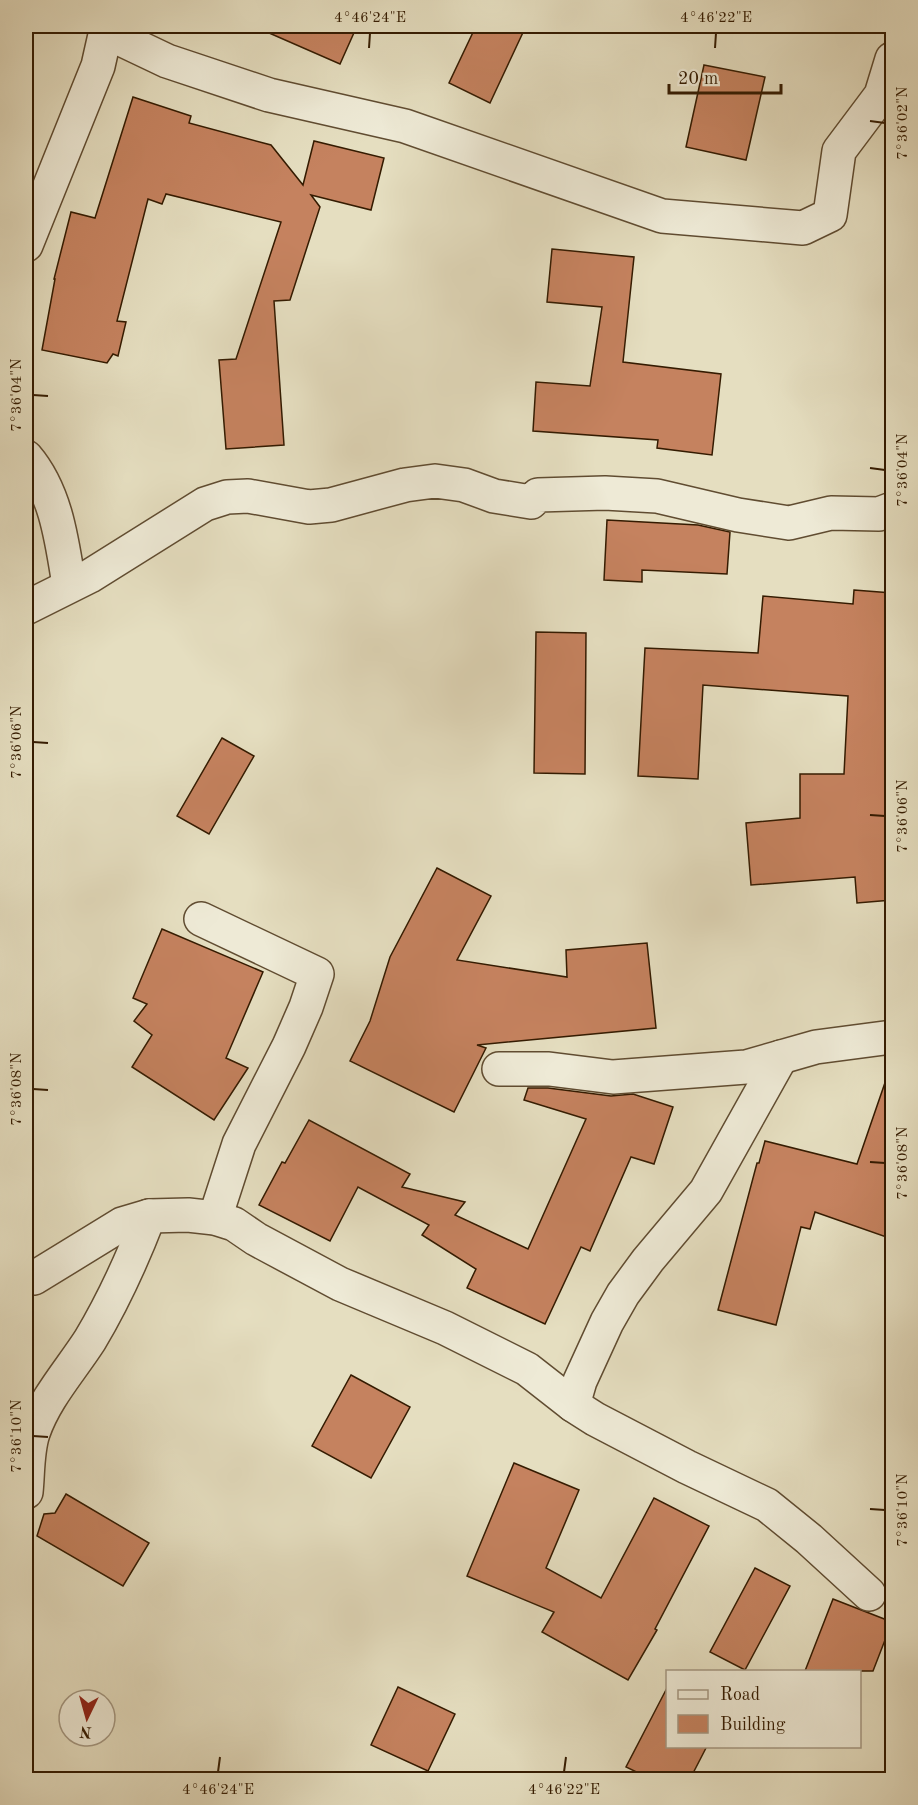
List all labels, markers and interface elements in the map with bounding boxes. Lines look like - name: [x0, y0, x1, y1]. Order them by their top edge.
- text: 4°46'24"E: [334, 11, 406, 26]
- text: 4°46'22"E: [680, 11, 752, 26]
- scale bar: [669, 57, 782, 95]
- text: 20 m: [678, 70, 718, 88]
- text: 7°36'02"N: [896, 86, 911, 160]
- text: 7°36'04"N: [10, 358, 25, 432]
- text: 7°36'04"N: [896, 433, 911, 507]
- text: 7°36'06"N: [10, 705, 25, 779]
- text: 7°36'06"N: [896, 779, 911, 853]
- text: 7°36'08"N: [10, 1052, 25, 1126]
- text: 7°36'08"N: [896, 1126, 911, 1200]
- text: 7°36'10"N: [10, 1399, 25, 1473]
- text: 7°36'10"N: [896, 1473, 911, 1547]
- legend: [666, 1670, 861, 1748]
- text: Road: [720, 1686, 760, 1704]
- north arrow: [57, 1688, 117, 1748]
- text: Building: [720, 1716, 786, 1734]
- text: N: [78, 1722, 93, 1739]
- text: 4°46'24"E: [182, 1783, 254, 1798]
- text: 4°46'22"E: [528, 1783, 600, 1798]

